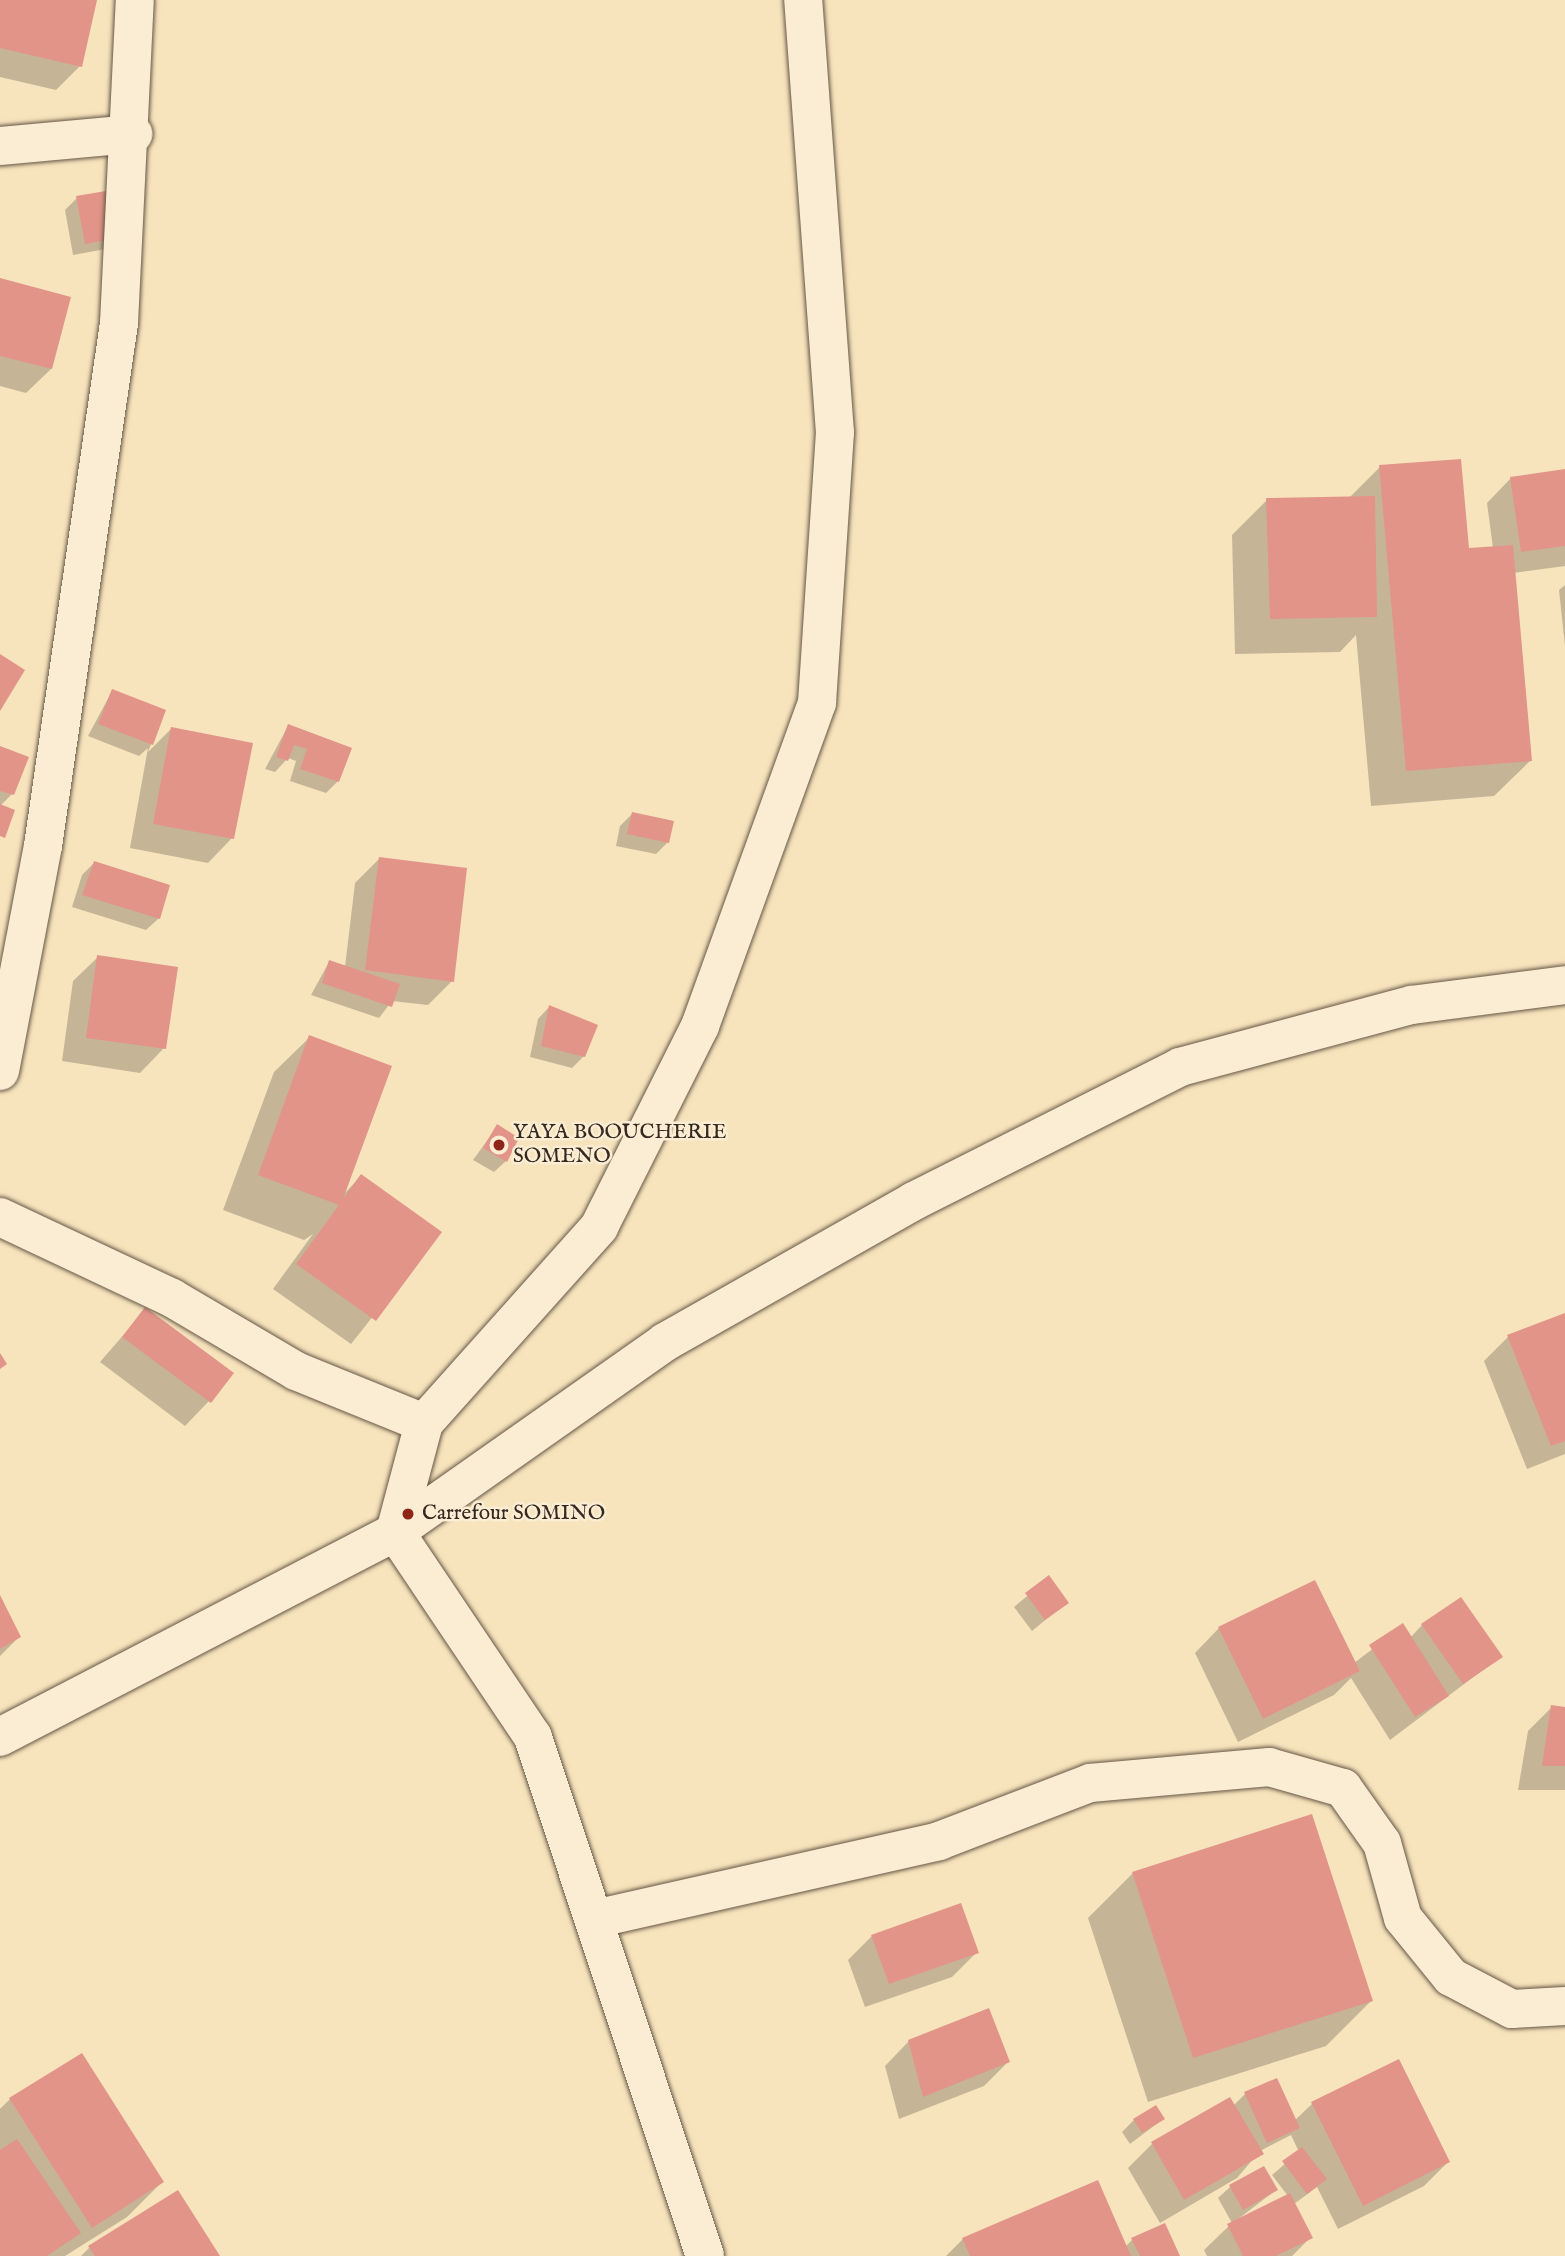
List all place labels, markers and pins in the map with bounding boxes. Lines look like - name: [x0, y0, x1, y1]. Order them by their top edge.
- place label: YAYA BOOUCHERIE SOMENO: [513, 1120, 726, 1170]
- marker: YAYA BOOUCHERIE SOMENO: [491, 1137, 507, 1153]
- place label: Carrefour SOMINO: [422, 1501, 605, 1527]
- marker: Carrefour SOMINO: [400, 1506, 416, 1522]

